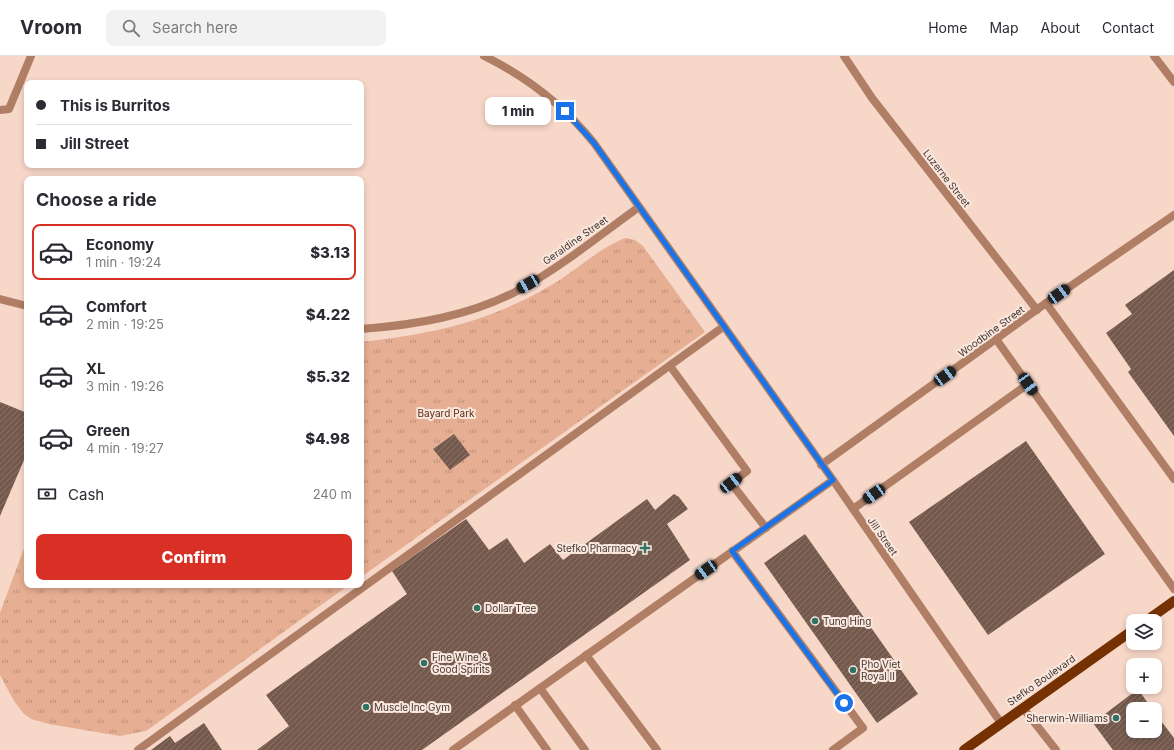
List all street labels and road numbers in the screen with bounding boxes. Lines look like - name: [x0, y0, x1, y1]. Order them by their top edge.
- street label: Luzerne Street: [921, 147, 974, 210]
- street label: Geraldine Street: [540, 213, 610, 267]
- street label: Woodbine Street: [956, 303, 1027, 359]
- street label: Jill Street: [865, 515, 901, 558]
- street label: Stefko Boulevard: [1005, 652, 1077, 708]

